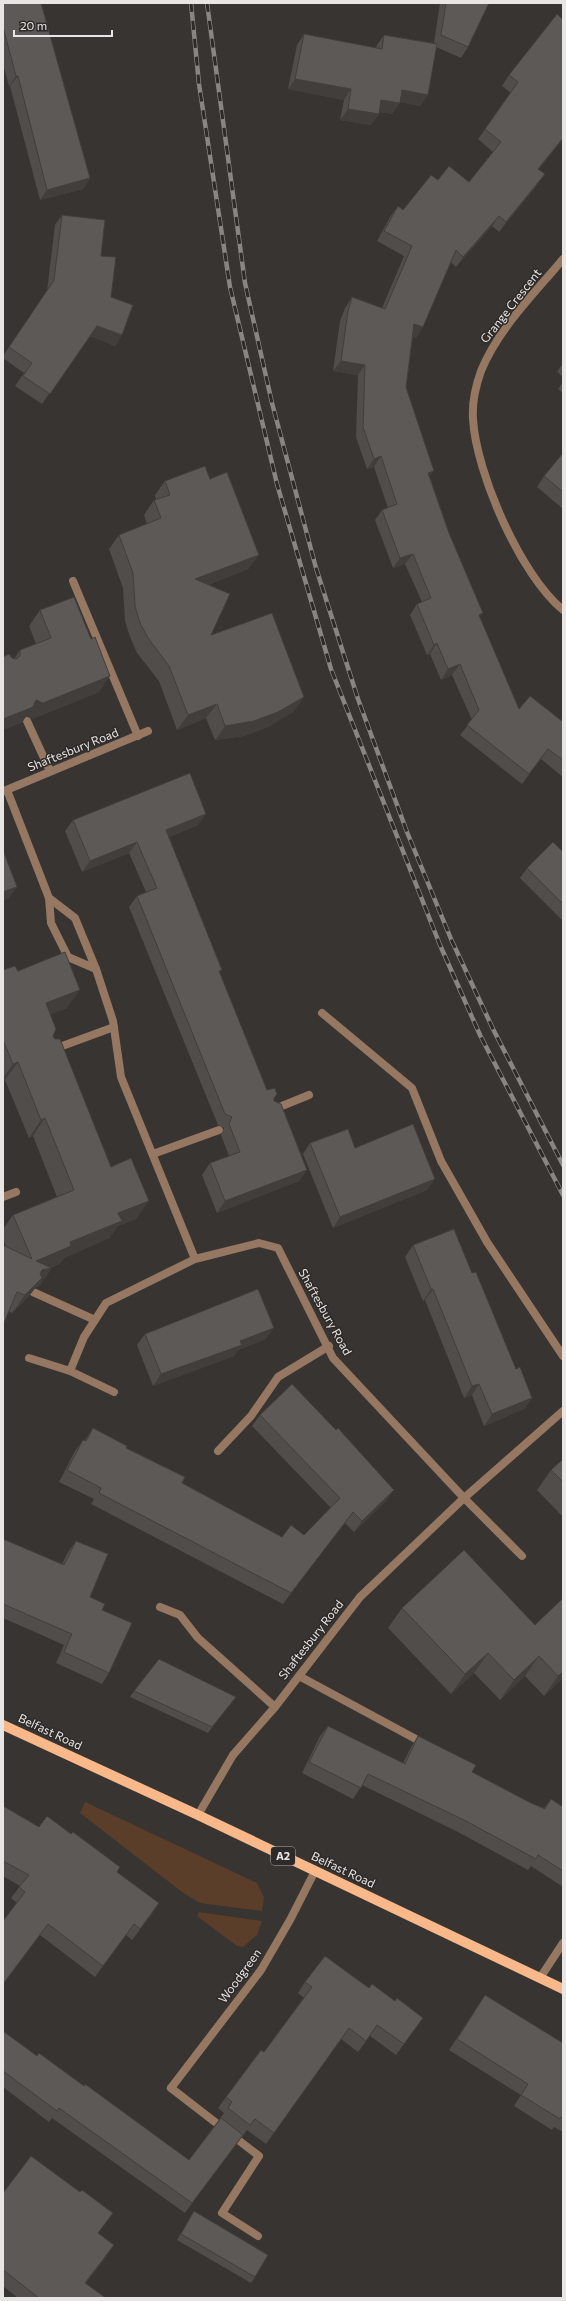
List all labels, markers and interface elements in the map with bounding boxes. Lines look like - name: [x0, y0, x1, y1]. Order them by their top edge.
- scale bar: [14, 12, 112, 38]
- text: 20 m: [20, 18, 47, 32]
- street label: Grange Crescent: [477, 265, 544, 345]
- street label: Shaftesbury Road: [25, 724, 120, 774]
- street label: Shaftesbury Road: [296, 1266, 355, 1357]
- street label: Shaftesbury Road: [275, 1597, 346, 1682]
- street label: Belfast Road: [16, 1710, 85, 1752]
- road number: A2: [271, 1847, 295, 1865]
- street label: Belfast Road: [309, 1848, 378, 1890]
- street label: Woodgreen: [215, 1946, 263, 2005]

